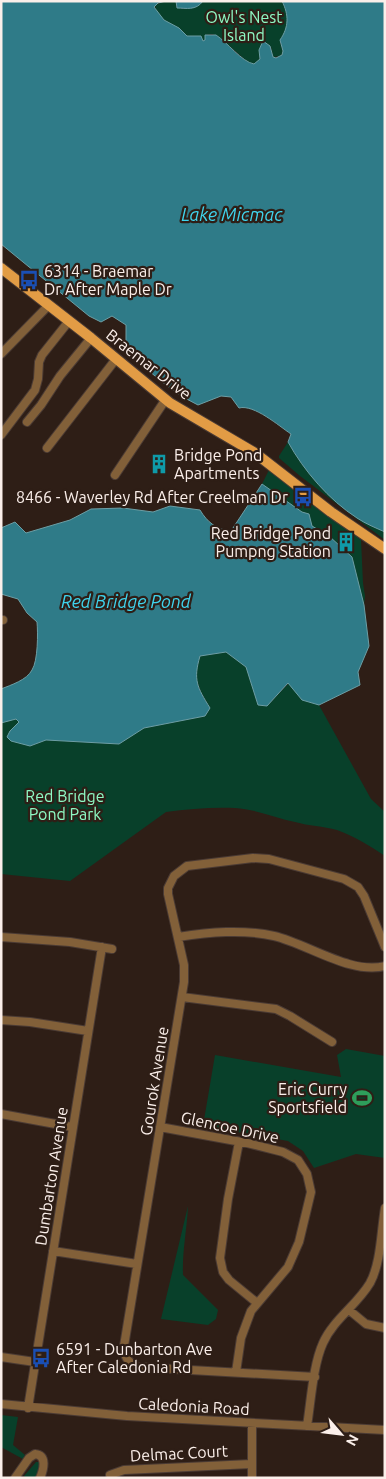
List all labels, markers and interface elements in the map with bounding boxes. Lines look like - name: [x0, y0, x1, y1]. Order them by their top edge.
- park label: Owl's Nest Island: [206, 8, 283, 44]
- water label: Lake Micmac: [181, 204, 283, 224]
- place label: 6314 - Braemar Dr After Maple Dr: [44, 262, 172, 298]
- bus stop icon: 6314 - Braemar Dr After Maple Dr: [18, 269, 40, 291]
- street label: Braemar Drive: [103, 325, 195, 403]
- place label: Bridge Pond Apartments: [174, 446, 262, 482]
- building icon: Bridge Pond Apartments: [148, 453, 170, 475]
- bus stop icon: 8466 - Waverley Rd After Creelman Dr: [292, 486, 314, 508]
- place label: 8466 - Waverley Rd After Creelman Dr: [16, 488, 288, 506]
- place label: Red Bridge Pond Pumpng Station: [211, 524, 331, 560]
- building icon: Red Bridge Pond Pumpng Station: [335, 531, 357, 553]
- water label: Red Bridge Pond: [61, 591, 192, 611]
- park label: Red Bridge Pond Park: [25, 787, 105, 823]
- street label: Gourok Avenue: [136, 1025, 172, 1137]
- place label: Eric Curry Sportsfield: [268, 1080, 347, 1116]
- sports icon: Eric Curry Sportsfield: [351, 1087, 373, 1109]
- street label: Dumbarton Avenue: [31, 1105, 71, 1247]
- street label: Glencoe Drive: [179, 1108, 281, 1146]
- place label: 6591 - Dunbarton Ave After Caledonia Rd: [56, 1340, 212, 1376]
- bus stop icon: 6591 - Dunbarton Ave After Caledonia Rd: [30, 1347, 52, 1369]
- street label: Caledonia Road: [138, 1394, 250, 1418]
- north arrow: [316, 1409, 366, 1459]
- text: N: [343, 1432, 362, 1448]
- street label: Delmac Court: [130, 1441, 229, 1465]

